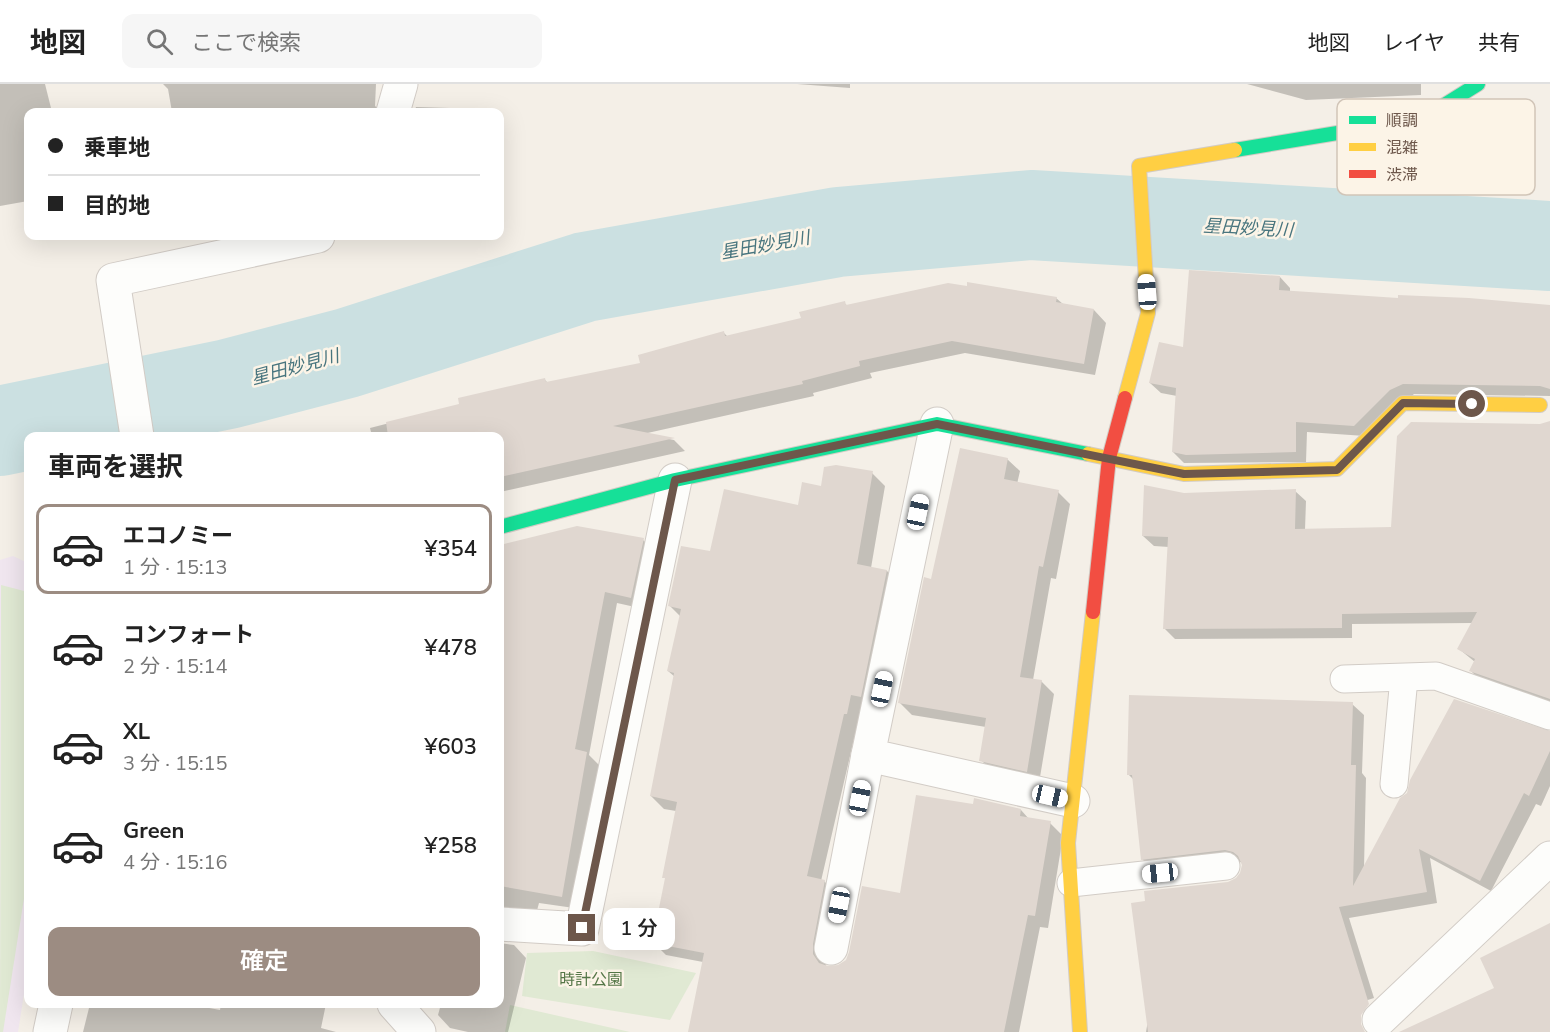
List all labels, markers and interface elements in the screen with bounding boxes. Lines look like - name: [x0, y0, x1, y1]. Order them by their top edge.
- search box: [122, 14, 542, 68]
- text: 地図: [30, 24, 86, 62]
- icon: search: [143, 25, 176, 58]
- text: ここで検索: [191, 28, 301, 58]
- text: 地図: [1308, 29, 1350, 57]
- text: レイヤ: [1383, 29, 1445, 57]
- text: 共有: [1478, 29, 1520, 57]
- legend: [1337, 99, 1535, 195]
- text: 順調: [1386, 110, 1418, 132]
- text: 乗車地: [84, 133, 150, 163]
- text: 混雑: [1386, 137, 1418, 159]
- text: 渋滞: [1386, 164, 1418, 186]
- text: 目的地: [84, 191, 150, 221]
- water label: 星田妙見川: [1202, 214, 1296, 242]
- water label: 星田妙見川: [719, 225, 813, 265]
- car: [1137, 273, 1157, 311]
- water label: 星田妙見川: [248, 343, 344, 390]
- route start: [1458, 390, 1485, 417]
- text: 車両を選択: [48, 449, 183, 486]
- car: [905, 493, 931, 531]
- text: エコノミー: [123, 521, 233, 551]
- icon: car: [51, 522, 105, 576]
- text: ¥354: [424, 534, 477, 564]
- text: 1 分 · 15:13: [123, 554, 228, 581]
- text: コンフォート: [123, 620, 254, 650]
- icon: car: [51, 621, 105, 675]
- text: ¥478: [424, 633, 477, 663]
- text: 2 分 · 15:14: [123, 653, 228, 680]
- car: [869, 670, 895, 708]
- text: XL: [123, 717, 150, 747]
- icon: car: [51, 720, 105, 774]
- text: ¥603: [424, 732, 477, 762]
- text: 3 分 · 15:15: [123, 750, 228, 777]
- car: [848, 779, 872, 817]
- car: [1030, 783, 1070, 809]
- text: Green: [123, 816, 184, 846]
- icon: car: [51, 819, 105, 873]
- text: ¥258: [424, 831, 477, 861]
- text: 4 分 · 15:16: [123, 849, 228, 876]
- car: [1141, 862, 1179, 884]
- car: [827, 886, 851, 924]
- callout: 1 分: [603, 907, 675, 949]
- route end: [568, 914, 595, 941]
- text: 1 分: [620, 915, 658, 942]
- button: 確定: [48, 927, 480, 996]
- park label: 時計公園: [559, 969, 623, 991]

